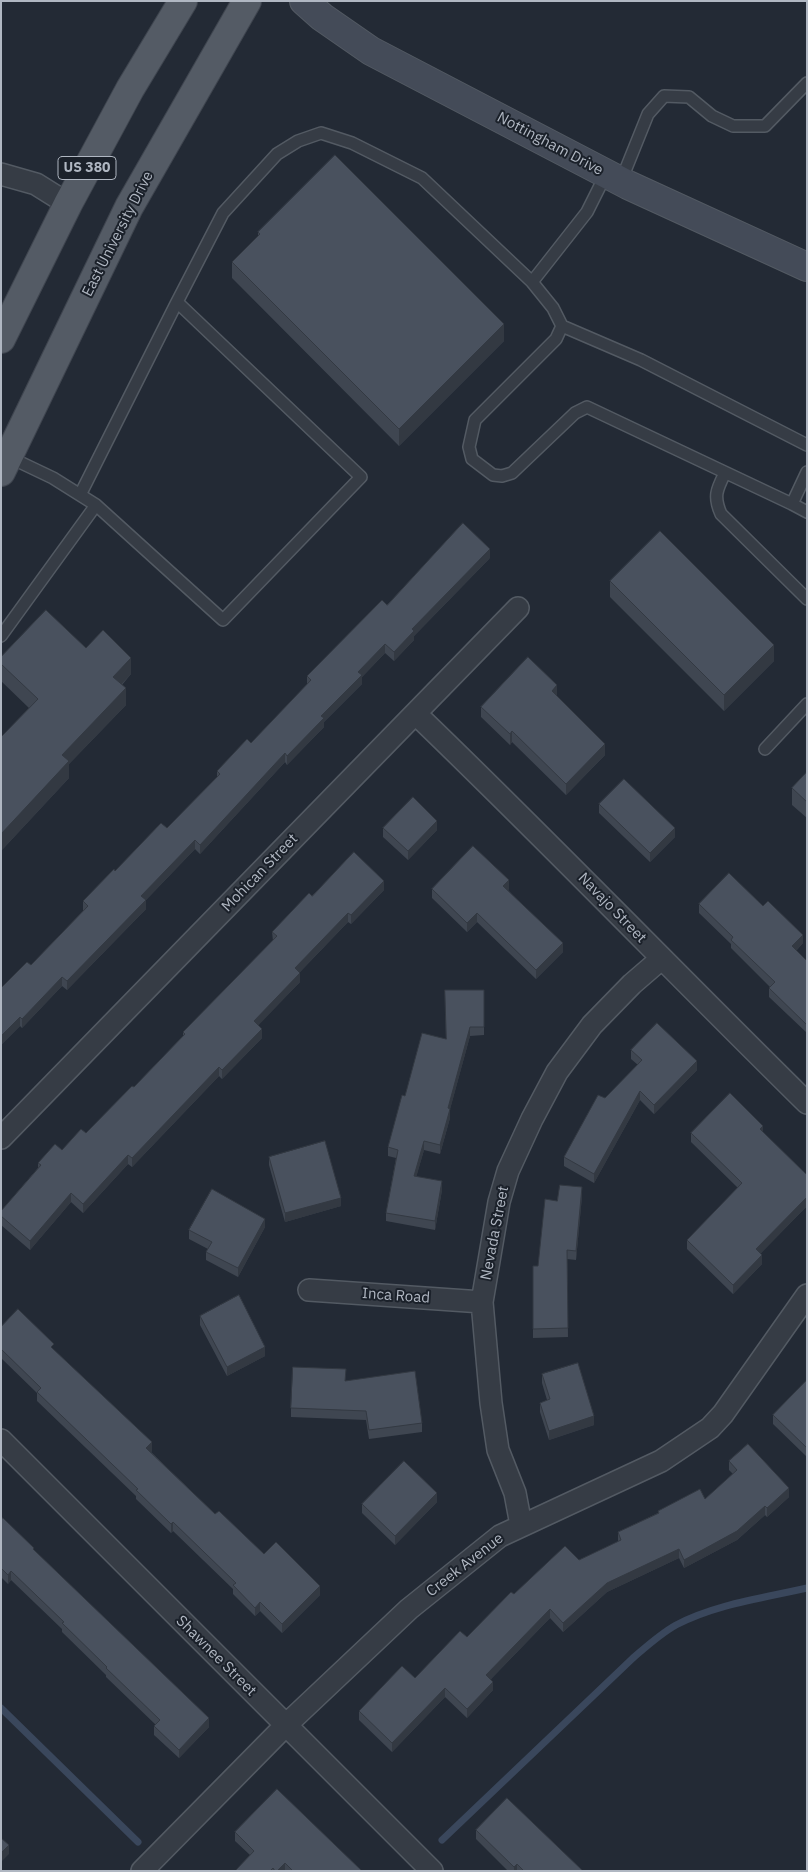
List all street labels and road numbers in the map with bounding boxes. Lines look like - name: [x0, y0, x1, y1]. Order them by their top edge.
- street label: Nottingham Drive: [494, 108, 606, 180]
- road number: US 380: [58, 156, 116, 180]
- street label: East University Drive: [79, 168, 157, 300]
- street label: Mohican Street: [218, 830, 302, 916]
- street label: Navajo Street: [574, 869, 650, 947]
- street label: Nevada Street: [477, 1184, 513, 1282]
- street label: Inca Road: [361, 1285, 431, 1307]
- street label: Creek Avenue: [423, 1529, 507, 1601]
- street label: Shawnee Street: [172, 1612, 260, 1700]

